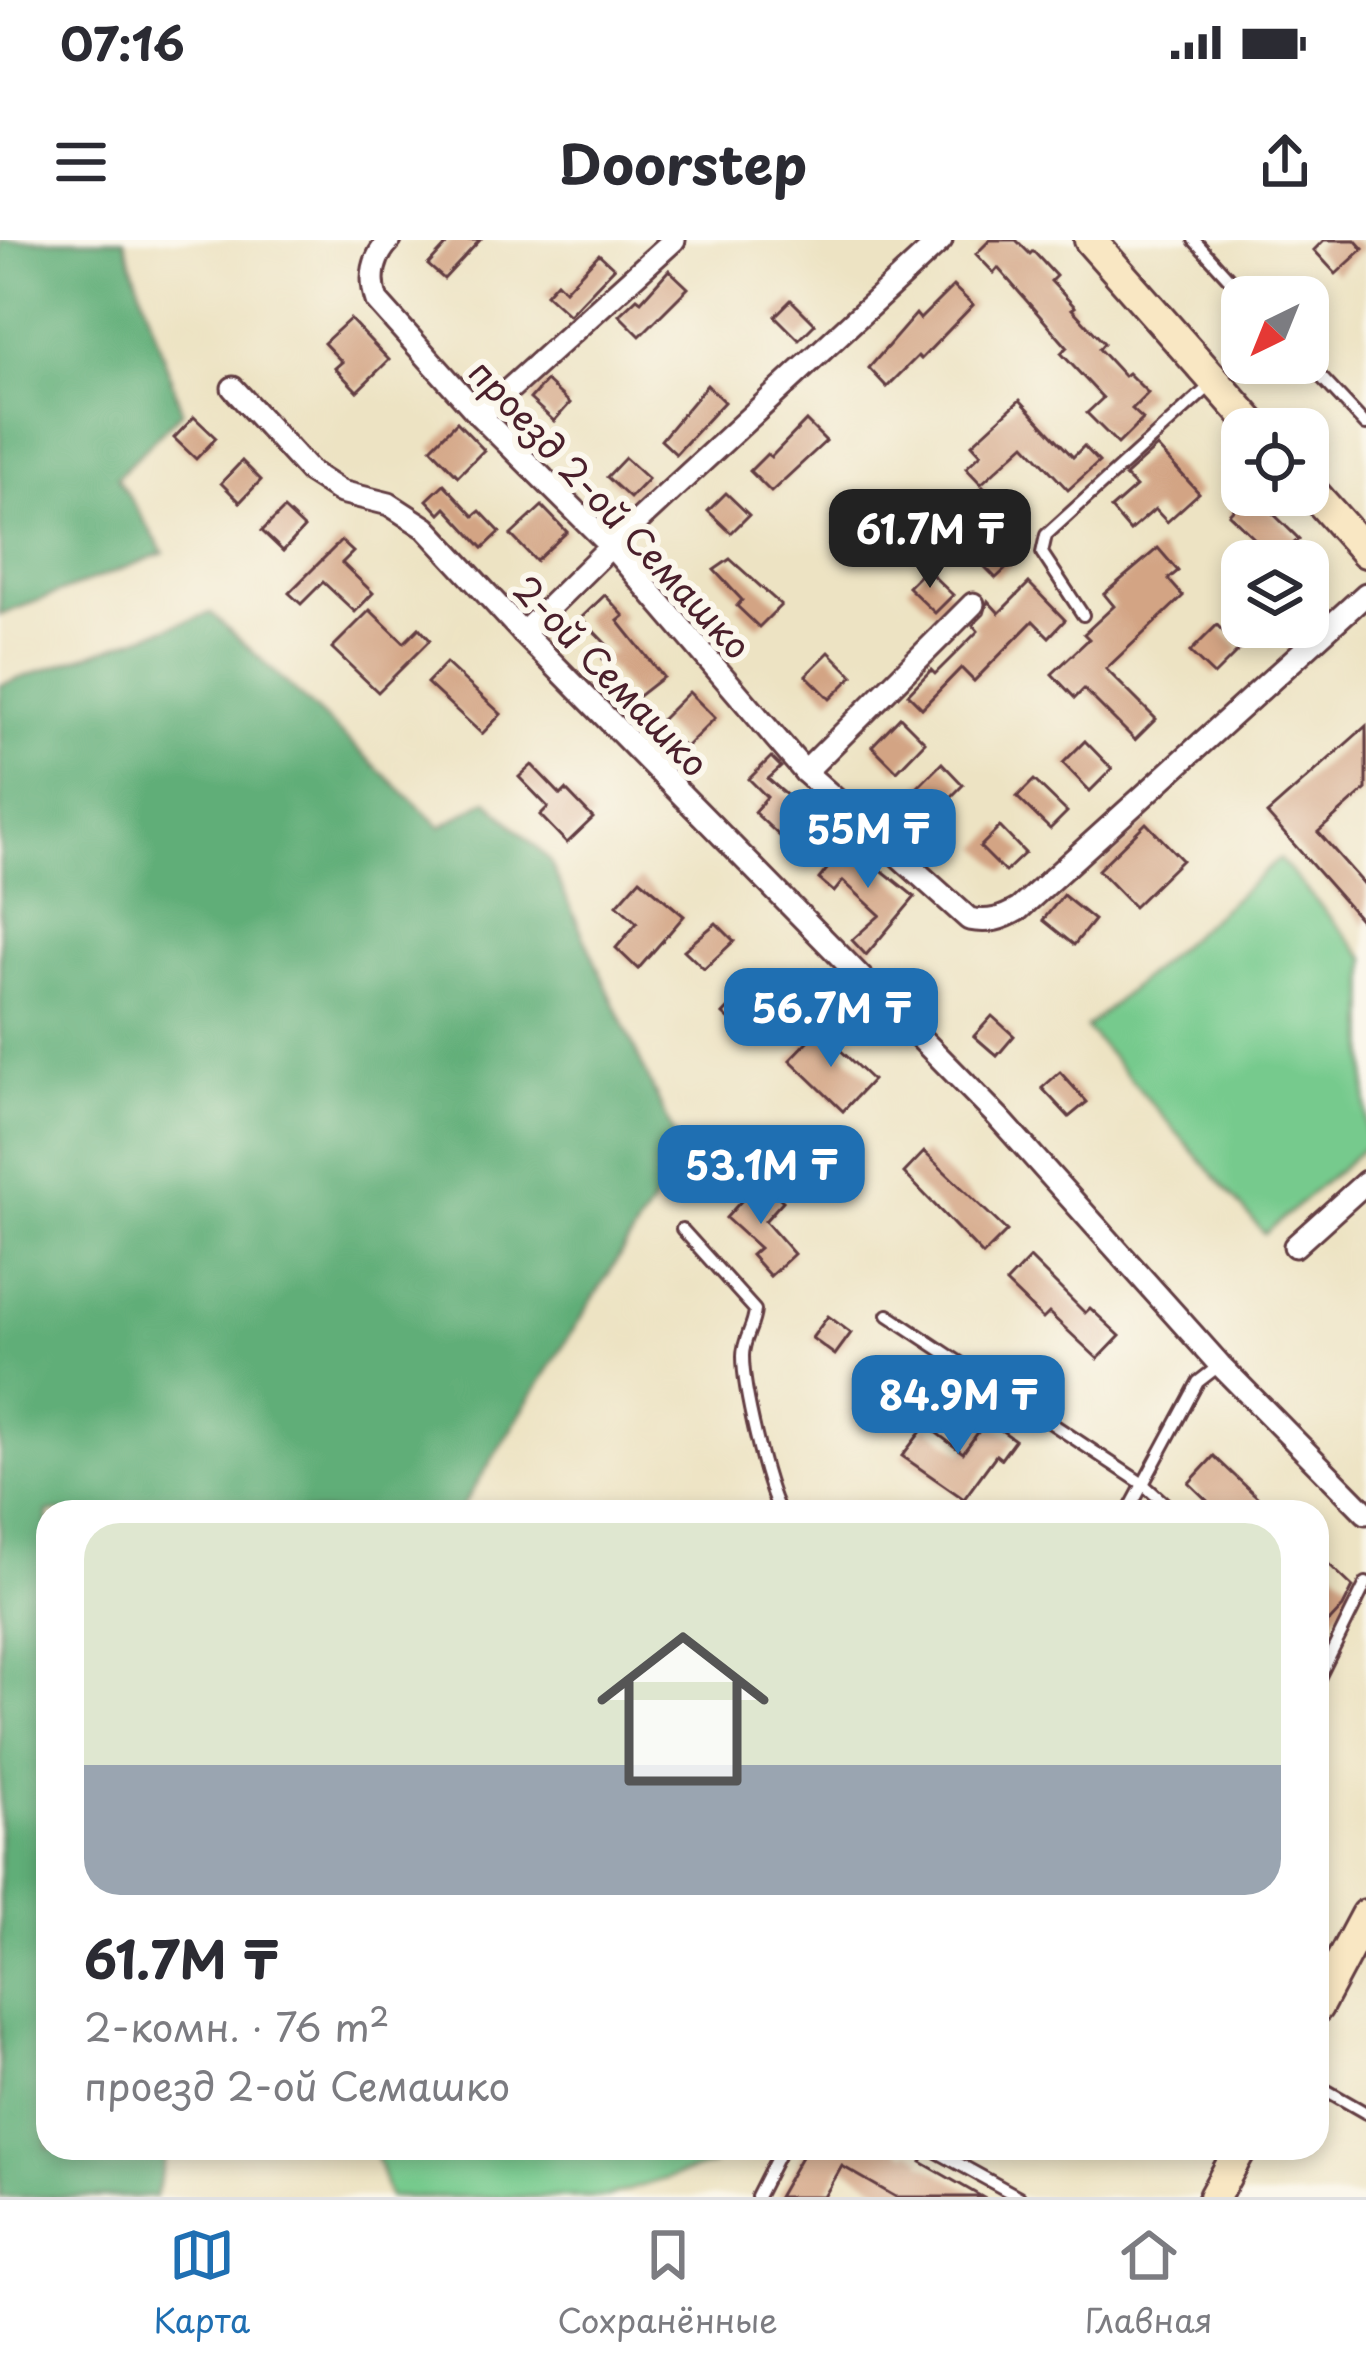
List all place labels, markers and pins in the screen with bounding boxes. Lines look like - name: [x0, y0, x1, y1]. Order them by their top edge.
- pin: 61.7M ₸: [819, 489, 1041, 591]
- pin: 55M ₸: [784, 789, 952, 891]
- pin: 56.7M ₸: [720, 968, 942, 1070]
- pin: 53.1M ₸: [650, 1125, 872, 1227]
- pin: 84.9M ₸: [847, 1355, 1069, 1457]

